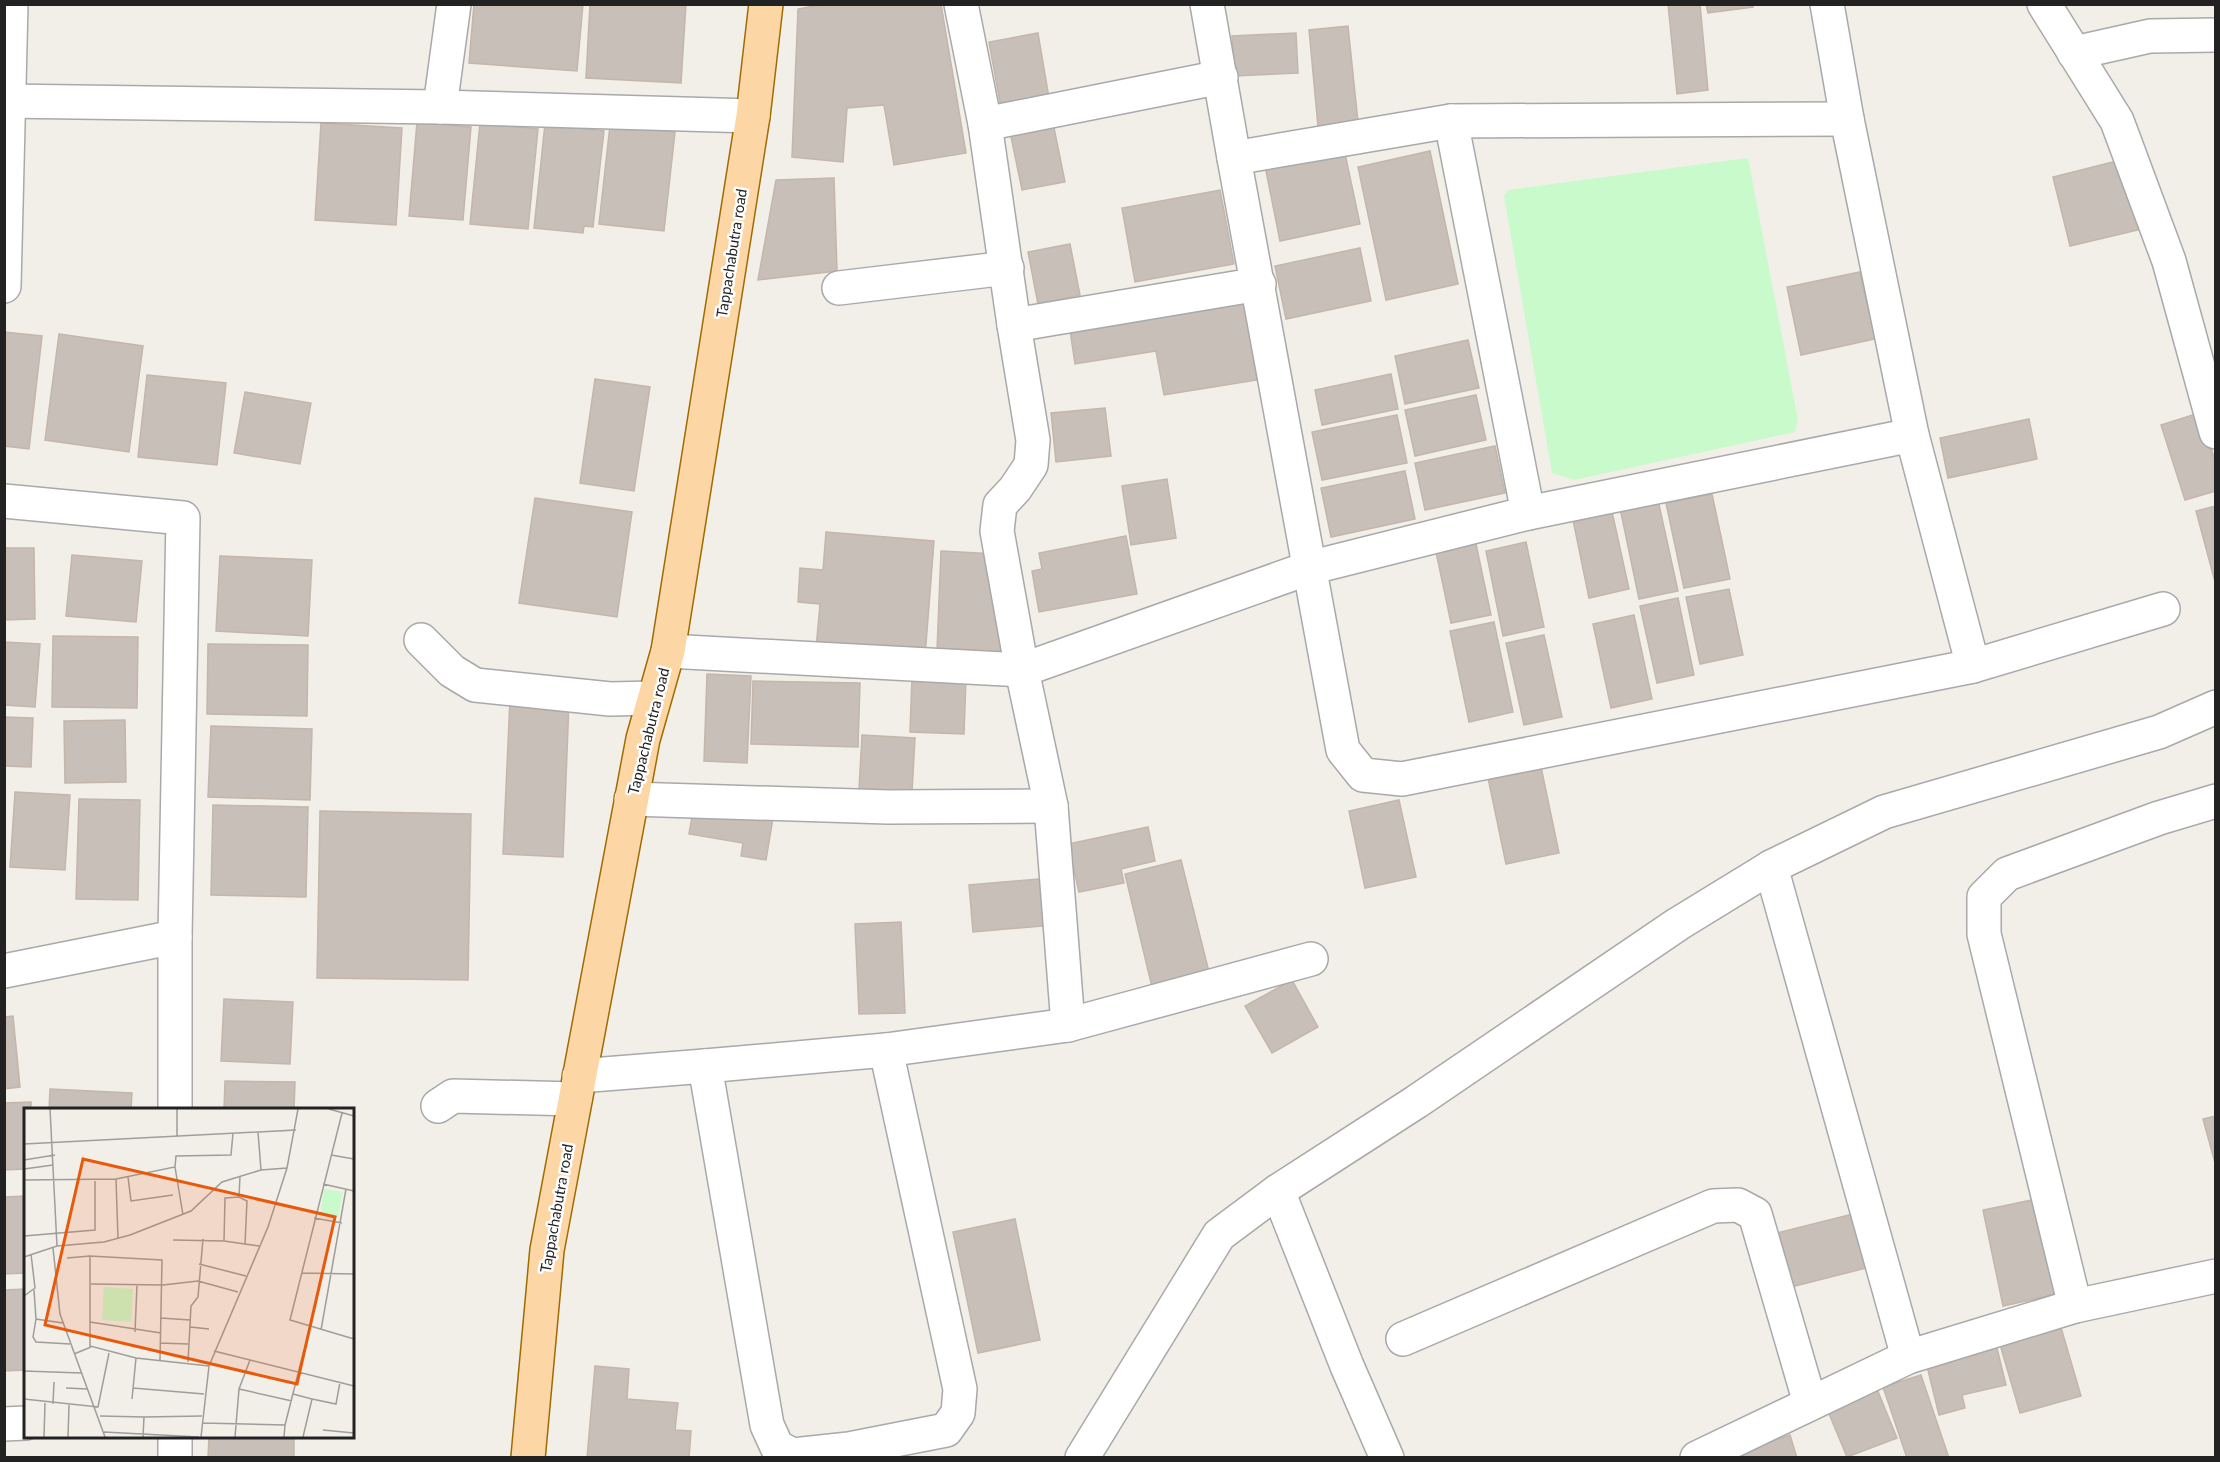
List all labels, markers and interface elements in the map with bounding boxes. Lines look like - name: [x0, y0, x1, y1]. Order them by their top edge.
- street label: Tappachabutra road: [712, 187, 750, 319]
- street label: Tappachabutra road: [624, 666, 672, 796]
- inset map: [24, 1108, 354, 1438]
- street label: Tappachabutra road: [536, 1142, 576, 1274]

